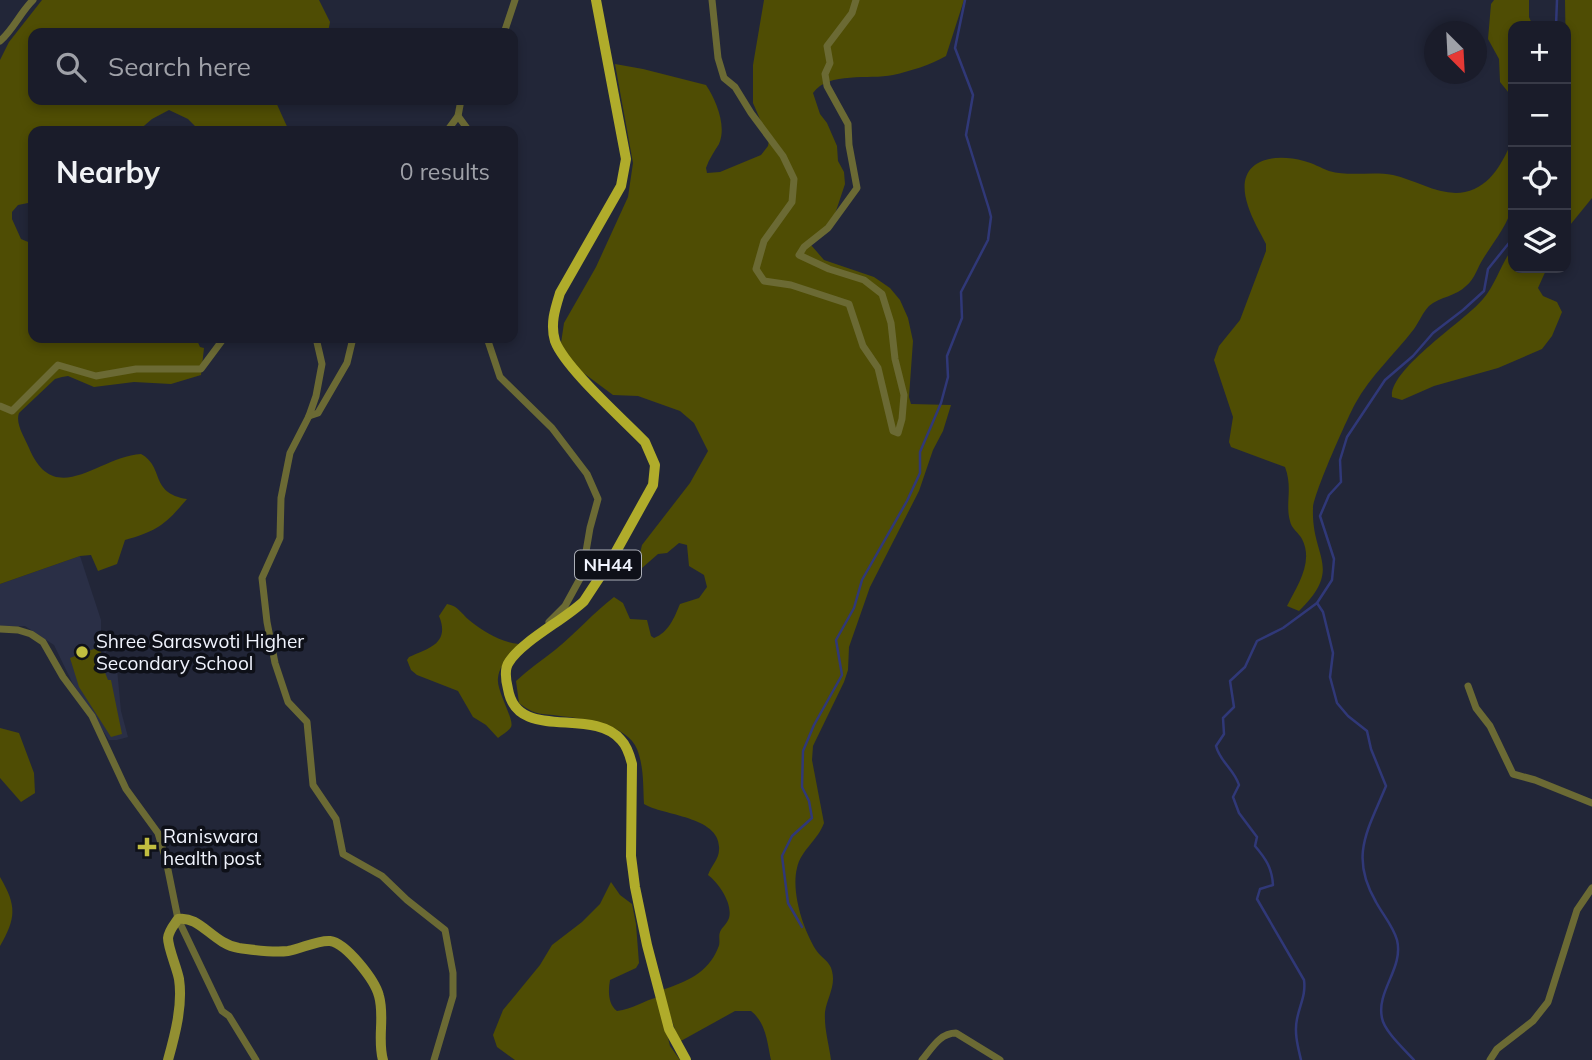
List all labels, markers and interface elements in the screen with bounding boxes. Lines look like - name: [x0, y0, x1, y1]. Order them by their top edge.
- north arrow: [1424, 21, 1487, 84]
- map controls: [1508, 21, 1571, 273]
- button: +: [1508, 21, 1571, 84]
- search box: [28, 28, 518, 105]
- icon: search: [52, 48, 90, 86]
- text: Search here: [108, 50, 251, 83]
- button: −: [1508, 84, 1571, 147]
- button: locate: [1508, 147, 1571, 210]
- text: Nearby: [56, 153, 160, 191]
- text: 0 results: [400, 157, 490, 186]
- button: layers: [1508, 210, 1571, 273]
- road number: NH44: [575, 550, 641, 580]
- place label: Shree Saraswoti Higher Secondary School: [96, 629, 304, 675]
- marker: Shree Saraswoti Higher Secondary School: [74, 644, 90, 660]
- place label: Raniswara health post: [163, 824, 262, 870]
- marker: Raniswara health post: [137, 837, 157, 857]

